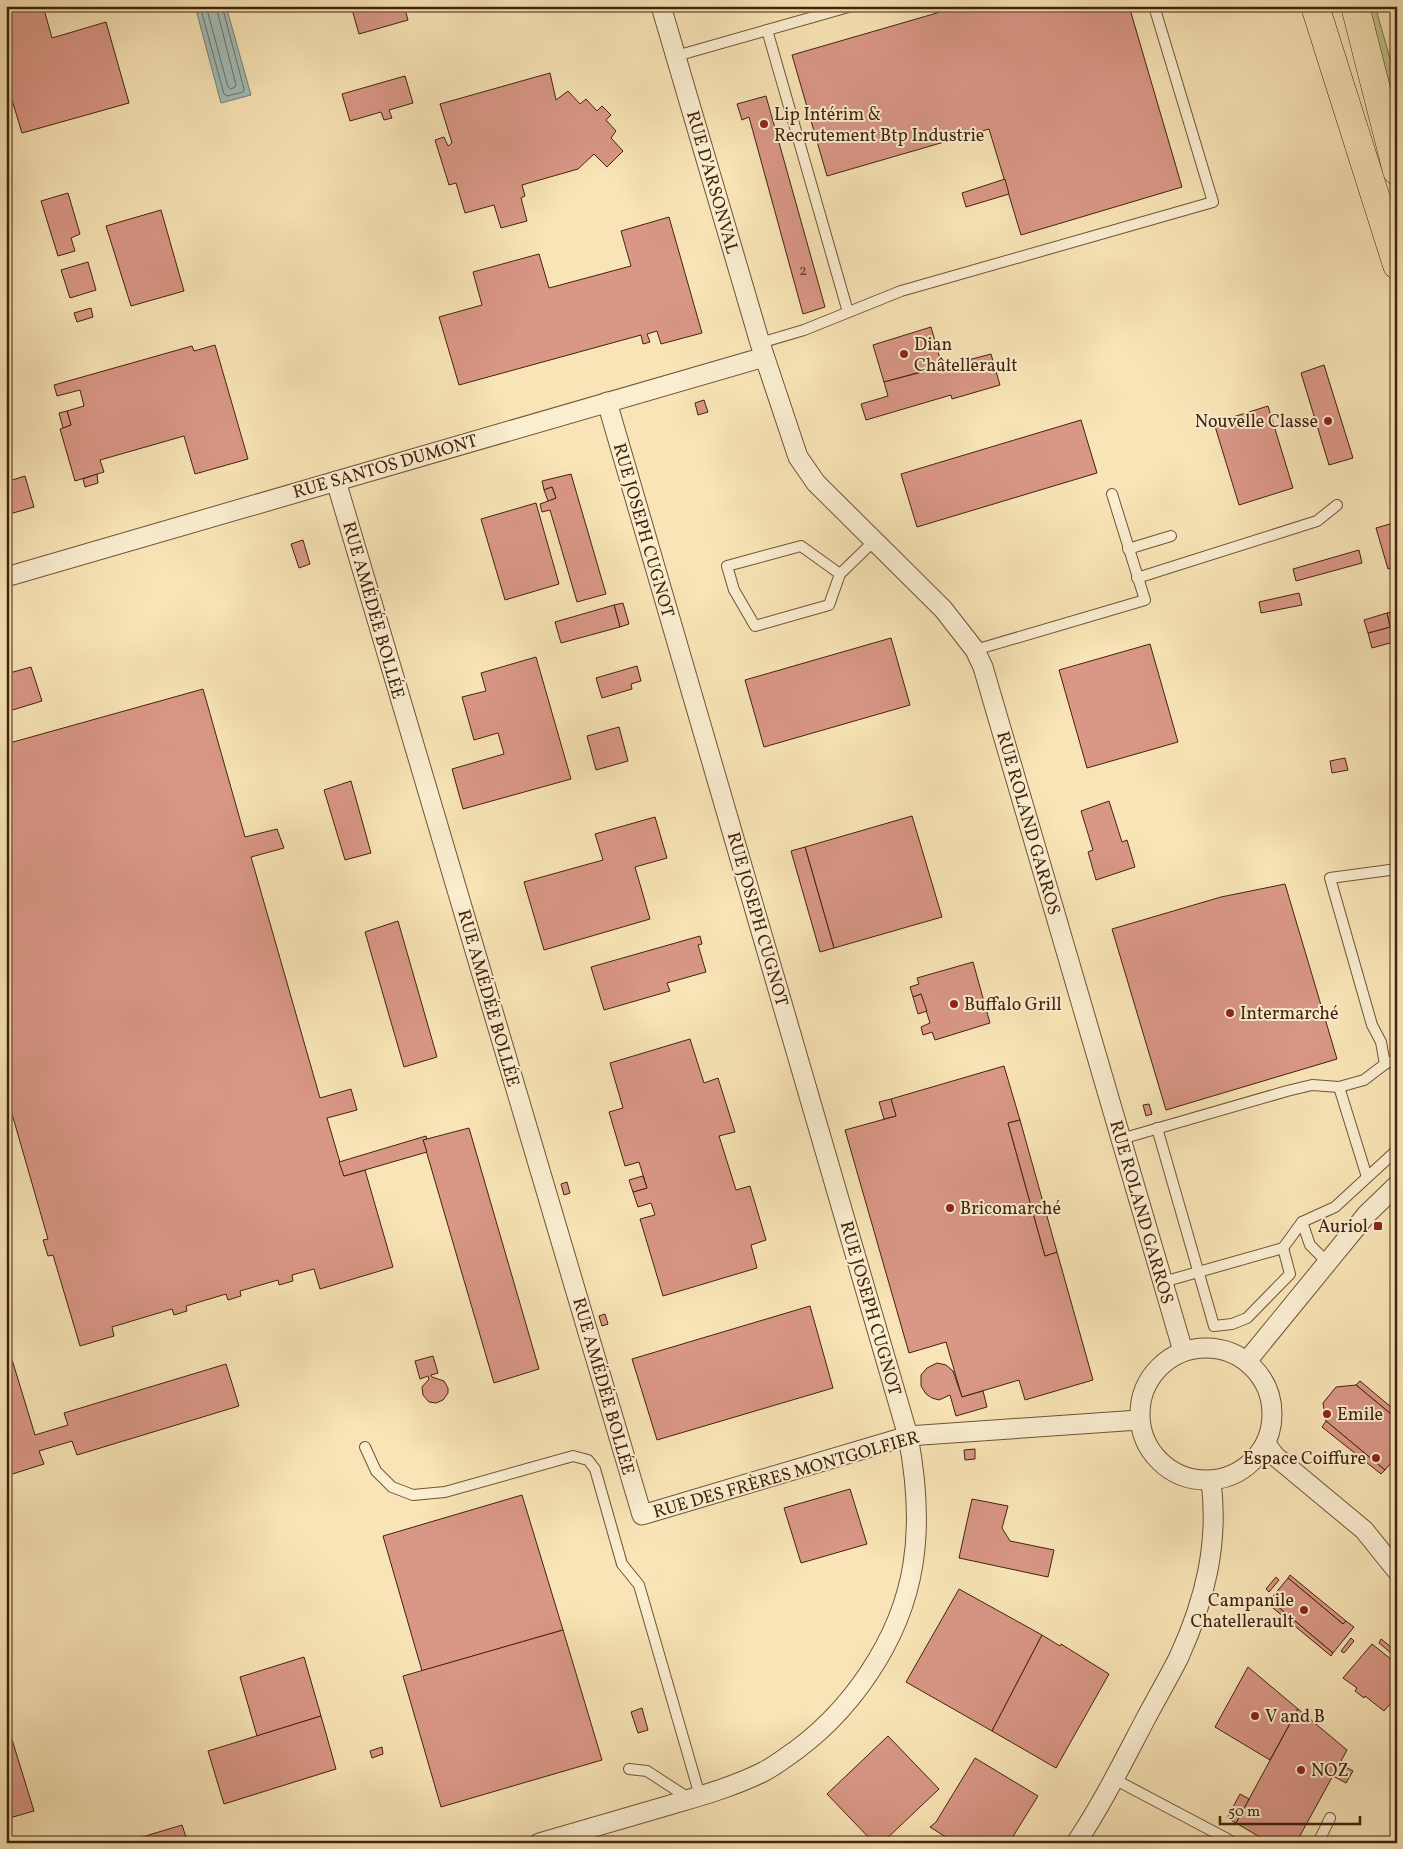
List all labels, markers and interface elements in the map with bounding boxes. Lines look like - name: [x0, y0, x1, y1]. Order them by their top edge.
- place label: Lip Intérim & Recrutement Btp Industrie: [774, 103, 984, 149]
- street label: RUE D'ARSONVAL: [679, 108, 744, 257]
- marker: Lip Intérim & Recrutement Btp Industrie: [758, 118, 770, 130]
- house number: 2: [799, 261, 807, 282]
- place label: Dian Châtellerault: [914, 333, 1018, 379]
- marker: Dian Châtellerault: [898, 348, 910, 360]
- place label: Nouvelle Classe: [1195, 410, 1318, 435]
- marker: Nouvelle Classe: [1322, 415, 1334, 427]
- street label: RUE SANTOS DUMONT: [290, 429, 481, 506]
- street label: RUE JOSEPH CUGNOT: [606, 440, 680, 621]
- street label: RUE AMÉDÉE BOLLÉE: [335, 519, 410, 702]
- street label: RUE ROLAND GARROS: [989, 729, 1066, 918]
- street label: RUE JOSEPH CUGNOT: [720, 829, 794, 1010]
- street label: RUE AMÉDÉE BOLLÉE: [450, 907, 525, 1090]
- place label: Buffalo Grill: [964, 993, 1062, 1018]
- marker: Buffalo Grill: [948, 998, 960, 1010]
- place label: Intermarché: [1240, 1002, 1339, 1027]
- marker: Intermarché: [1224, 1007, 1236, 1019]
- street label: RUE ROLAND GARROS: [1102, 1118, 1179, 1307]
- place label: Bricomarché: [960, 1197, 1061, 1222]
- marker: Bricomarché: [944, 1202, 956, 1214]
- place label: Auriol: [1318, 1215, 1368, 1240]
- street label: RUE JOSEPH CUGNOT: [833, 1218, 907, 1399]
- marker: Auriol: [1372, 1220, 1384, 1232]
- street label: RUE AMÉDÉE BOLLÉE: [565, 1295, 640, 1478]
- place label: Emile: [1337, 1403, 1383, 1428]
- marker: Emile: [1321, 1408, 1333, 1420]
- street label: RUE DES FRÈRES MONTGOLFIER: [650, 1425, 922, 1525]
- place label: Espace Coiffure: [1243, 1447, 1366, 1472]
- marker: Espace Coiffure: [1370, 1452, 1382, 1464]
- place label: Campanile Chatellerault: [1191, 1589, 1294, 1635]
- marker: Campanile Chatellerault: [1298, 1604, 1310, 1616]
- place label: V and B: [1265, 1705, 1325, 1730]
- marker: V and B: [1249, 1710, 1261, 1722]
- place label: NOZ: [1311, 1759, 1349, 1784]
- marker: NOZ: [1295, 1764, 1307, 1776]
- scale bar: [1220, 1794, 1360, 1826]
- text: 50 m: [1228, 1802, 1260, 1823]

